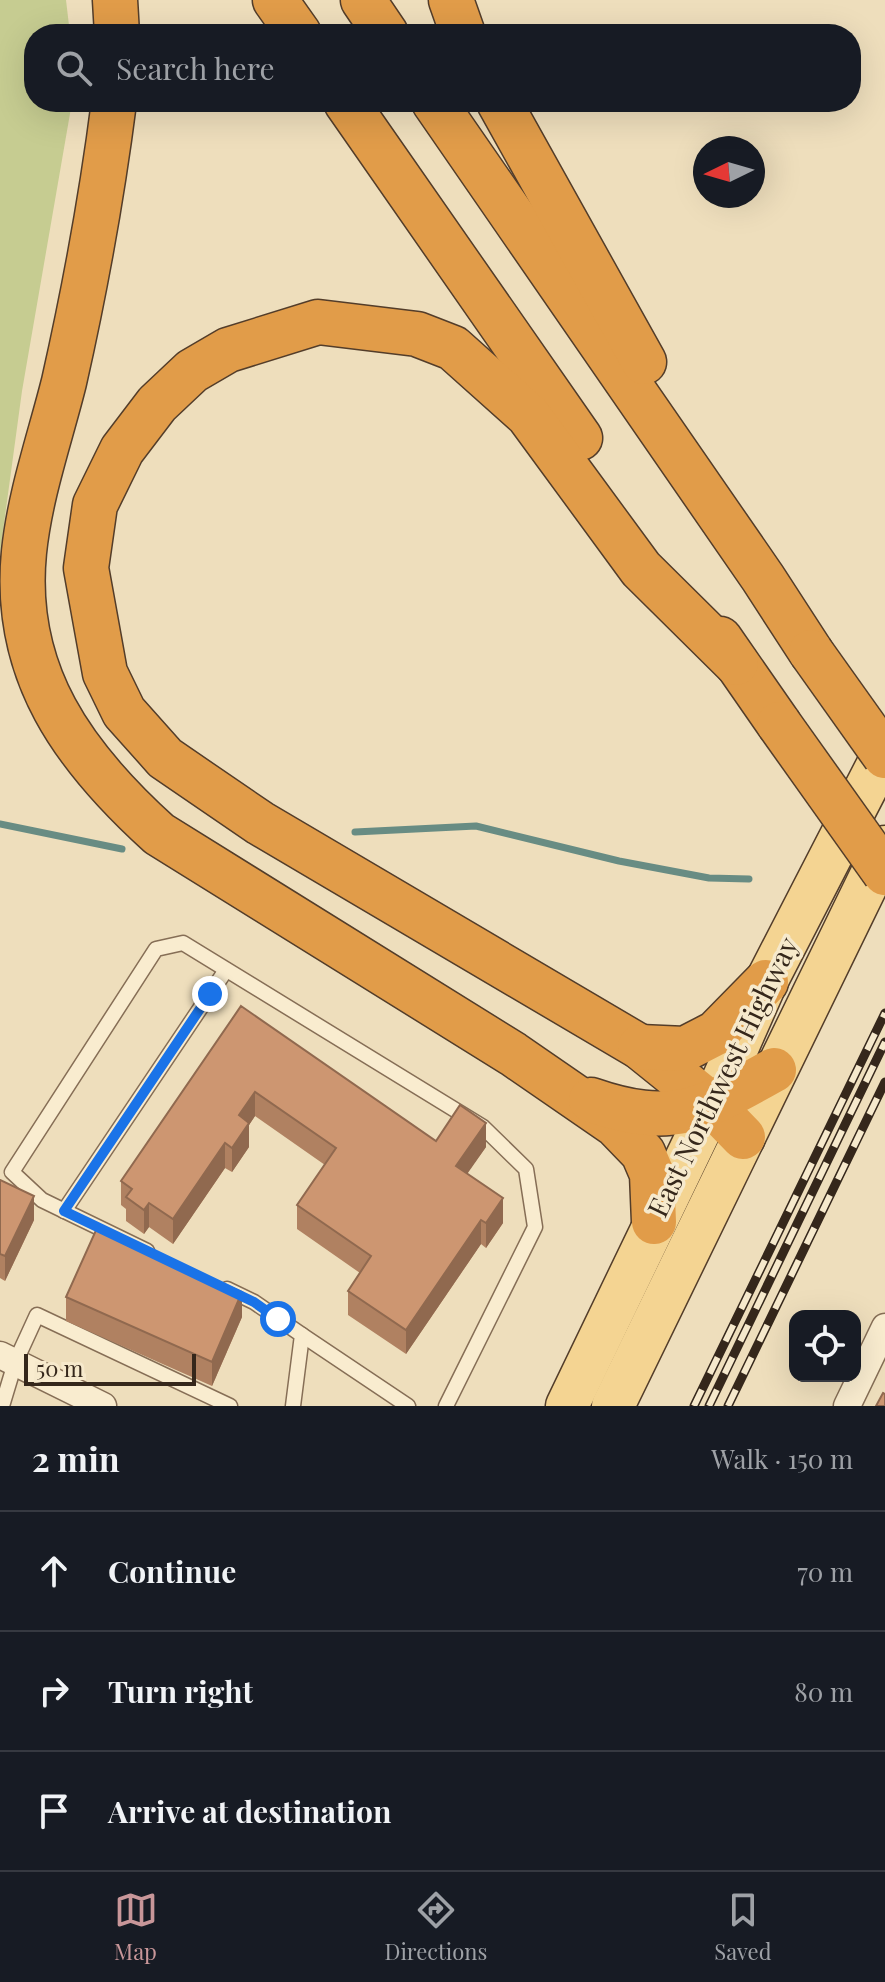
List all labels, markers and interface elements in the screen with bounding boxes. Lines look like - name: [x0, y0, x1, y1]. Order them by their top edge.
- search box: [24, 24, 861, 112]
- icon: search: [52, 46, 96, 90]
- text: Search here: [116, 48, 275, 88]
- north arrow: [693, 136, 765, 208]
- street label: East Northwest Highway: [638, 930, 806, 1223]
- route end: [192, 976, 228, 1012]
- route start: [260, 1301, 296, 1337]
- map controls: [789, 1310, 861, 1382]
- button: locate: [789, 1310, 861, 1382]
- scale bar: [24, 1350, 196, 1386]
- text: 50 m: [36, 1353, 83, 1383]
- text: 2 min: [32, 1435, 120, 1481]
- text: Walk · 150 m: [711, 1441, 853, 1476]
- icon: ahead: [32, 1549, 76, 1593]
- text: Continue: [108, 1551, 236, 1591]
- text: 70 m: [797, 1554, 853, 1589]
- icon: right: [32, 1669, 76, 1713]
- text: Turn right: [108, 1671, 253, 1711]
- text: 80 m: [794, 1674, 853, 1709]
- icon: arrive: [32, 1789, 76, 1833]
- text: Arrive at destination: [108, 1791, 391, 1831]
- tab: Map: [114, 1888, 158, 1966]
- tab: Directions: [385, 1888, 487, 1966]
- tab: Saved: [714, 1888, 772, 1966]

